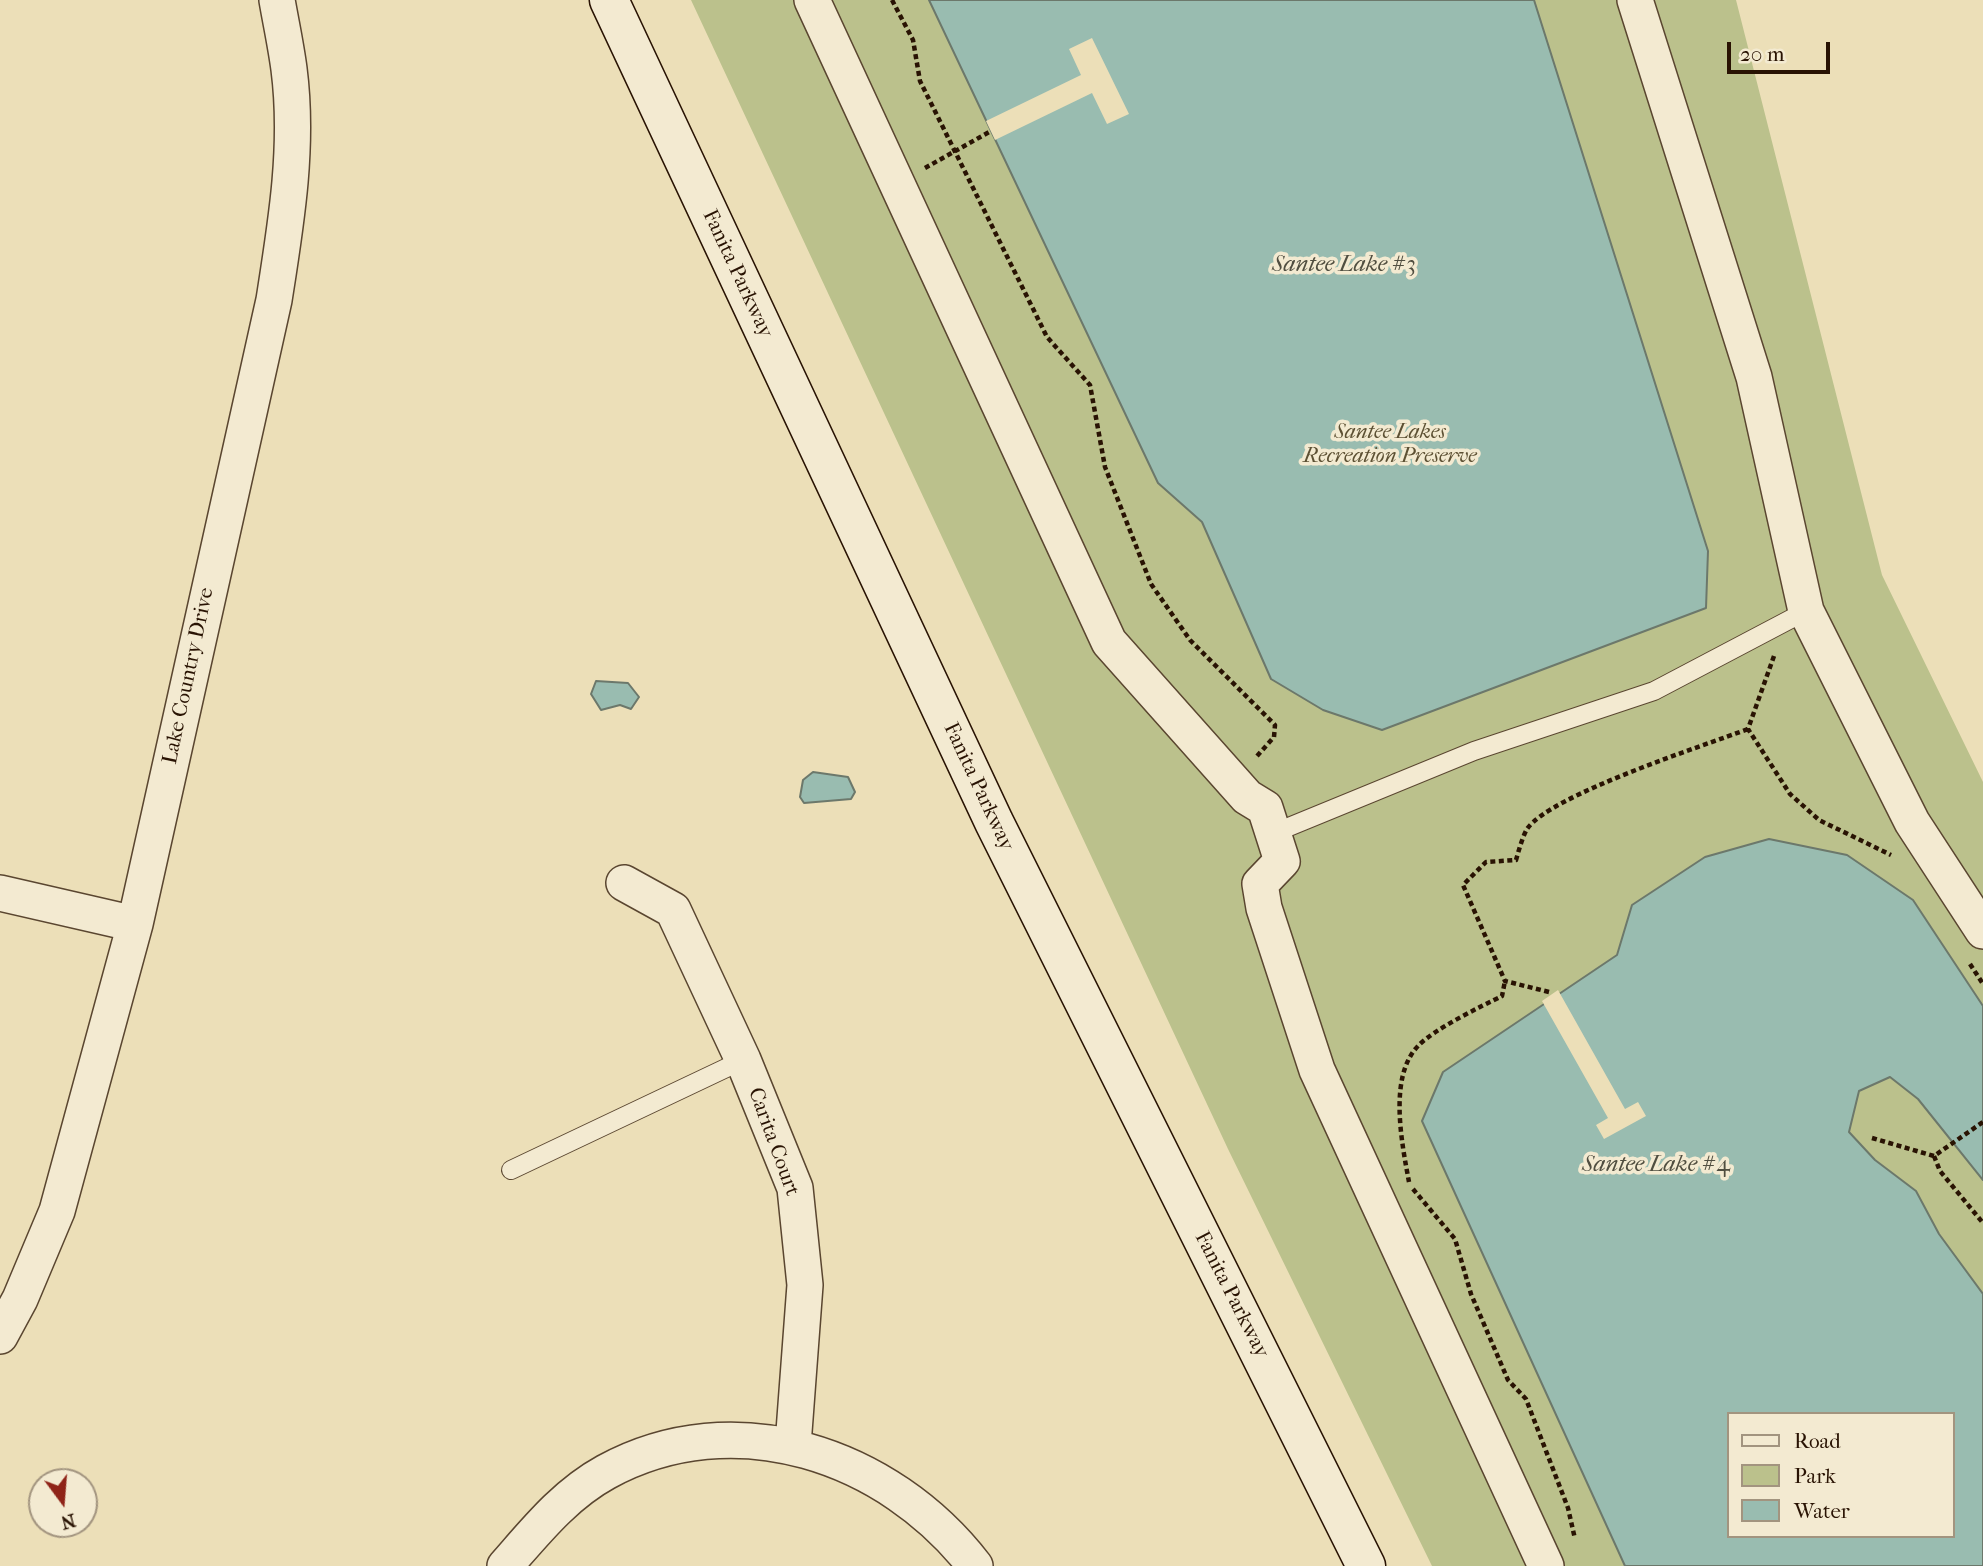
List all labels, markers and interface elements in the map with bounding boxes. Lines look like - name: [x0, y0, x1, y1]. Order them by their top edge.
- scale bar: [1731, 28, 1834, 72]
- text: 20 m: [1740, 42, 1784, 66]
- street label: Fanita Parkway: [696, 206, 778, 342]
- water label: Santee Lake #3: [1272, 251, 1416, 279]
- park label: Santee Lakes Recreation Preserve: [1303, 420, 1477, 470]
- street label: Lake Country Drive: [158, 585, 220, 767]
- street label: Fanita Parkway: [937, 719, 1019, 855]
- street label: Carita Court: [742, 1084, 804, 1200]
- water label: Santee Lake #4: [1582, 1151, 1730, 1179]
- street label: Fanita Parkway: [1188, 1228, 1274, 1362]
- legend: [1728, 1412, 1955, 1538]
- text: Road: [1794, 1429, 1841, 1453]
- text: Park: [1794, 1464, 1836, 1488]
- north arrow: [28, 1468, 98, 1538]
- text: Water: [1794, 1499, 1850, 1523]
- text: N: [58, 1509, 78, 1534]

